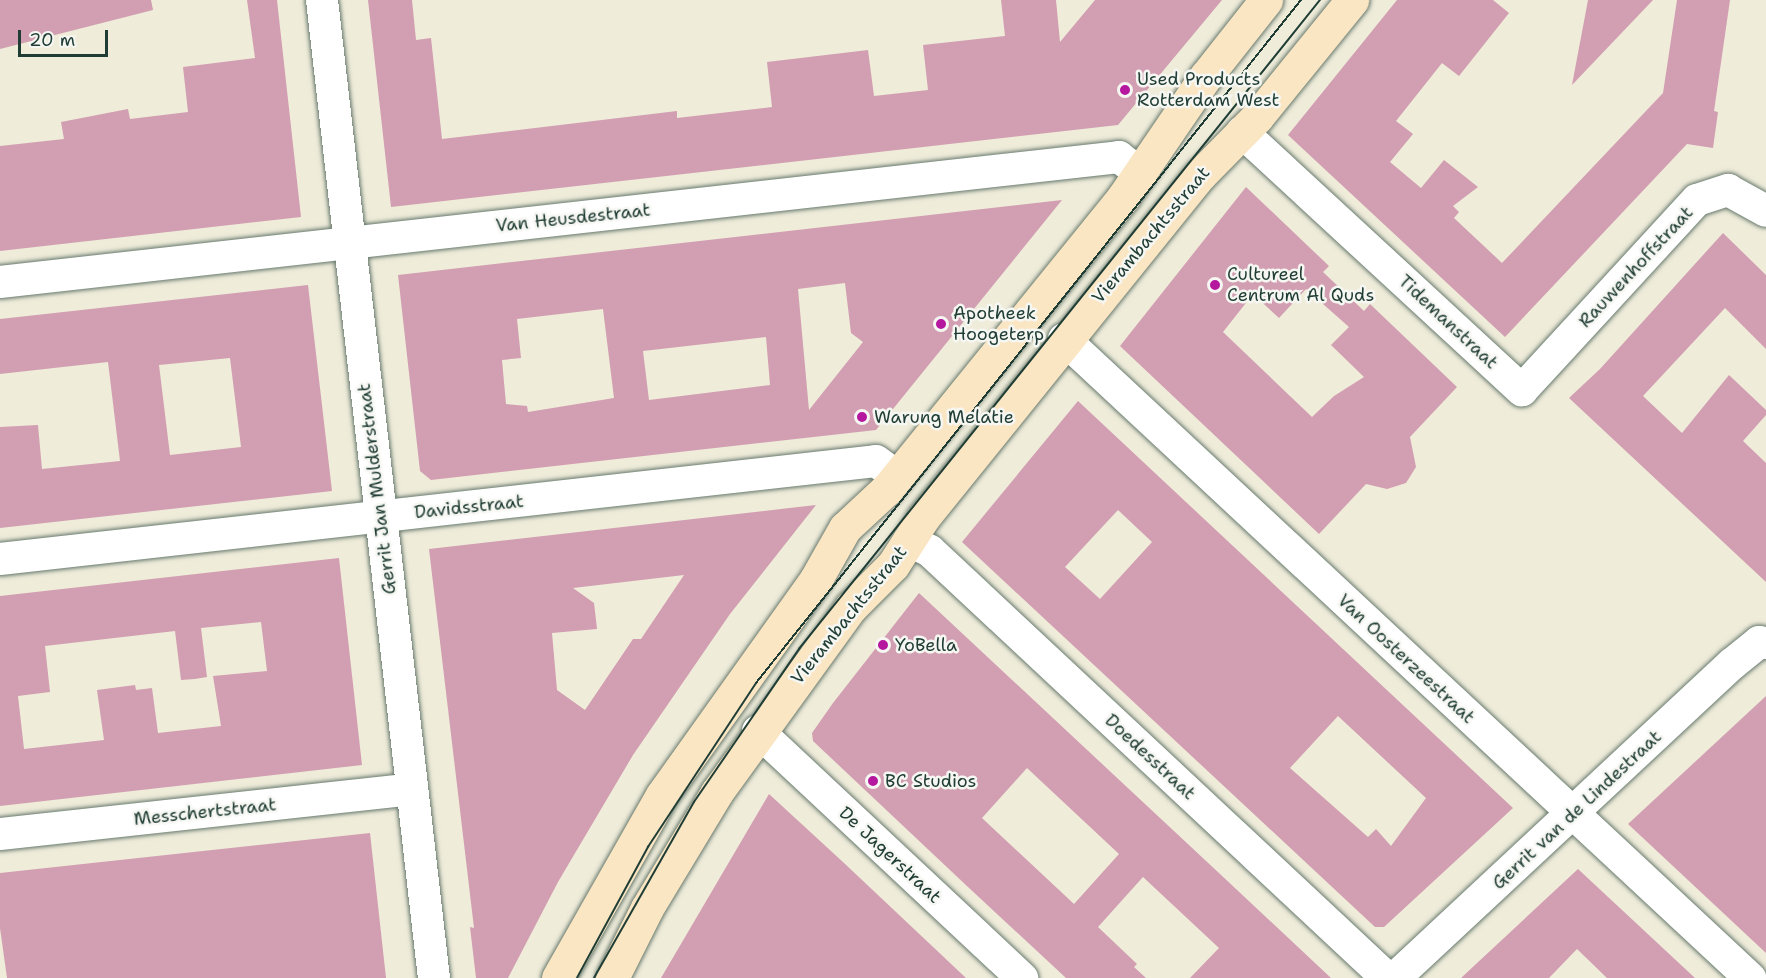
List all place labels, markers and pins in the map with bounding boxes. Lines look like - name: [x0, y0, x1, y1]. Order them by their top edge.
- place label: Used Products Rotterdam West: [1137, 69, 1279, 112]
- marker: Used Products Rotterdam West: [1118, 83, 1132, 97]
- place label: Cultureel Centrum Al Quds: [1227, 264, 1374, 306]
- marker: Cultureel Centrum Al Quds: [1208, 278, 1222, 292]
- place label: Apotheek Hoogeterp: [953, 303, 1044, 346]
- marker: Apotheek Hoogeterp: [934, 317, 948, 331]
- place label: Warung Melatie: [874, 406, 1014, 428]
- marker: Warung Melatie: [855, 410, 869, 424]
- place label: YoBella: [895, 634, 957, 656]
- marker: YoBella: [876, 638, 890, 652]
- place label: BC Studios: [885, 770, 976, 792]
- marker: BC Studios: [866, 774, 880, 788]

